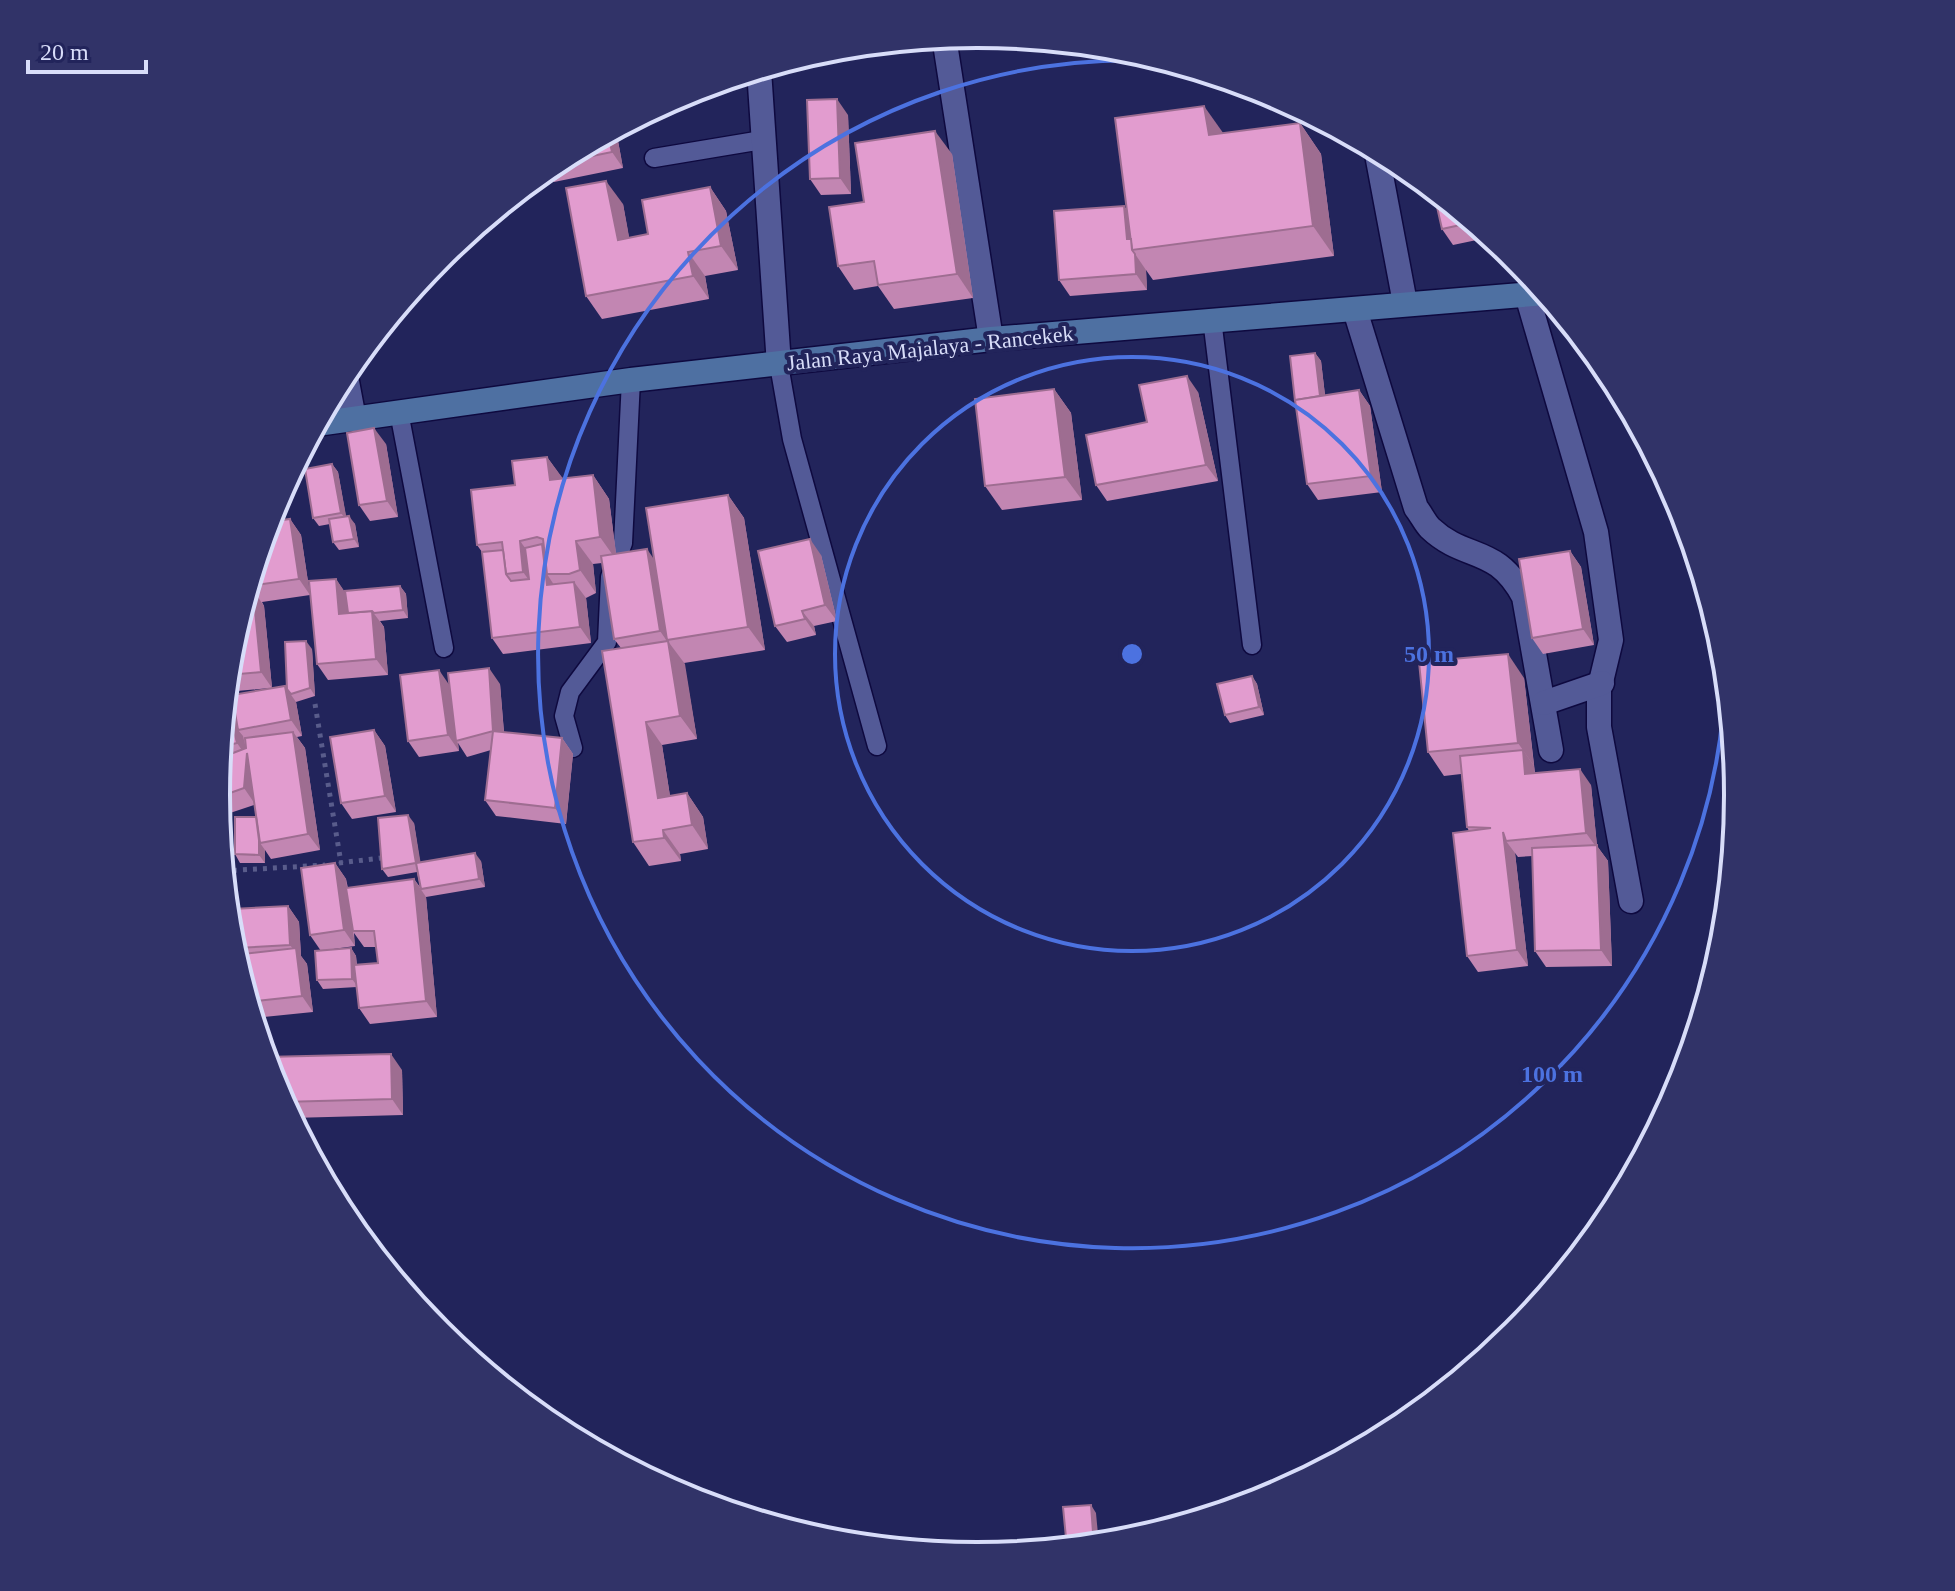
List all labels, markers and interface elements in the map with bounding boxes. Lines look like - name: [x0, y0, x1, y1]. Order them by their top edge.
- scale bar: [28, 24, 146, 74]
- text: 20 m: [40, 39, 89, 65]
- street label: Jalan Raya Majalaya - Rancekek: [785, 321, 1075, 375]
- centre of rings: [1118, 640, 1146, 668]
- text: 50 m: [1404, 641, 1454, 667]
- text: 100 m: [1521, 1061, 1583, 1087]

